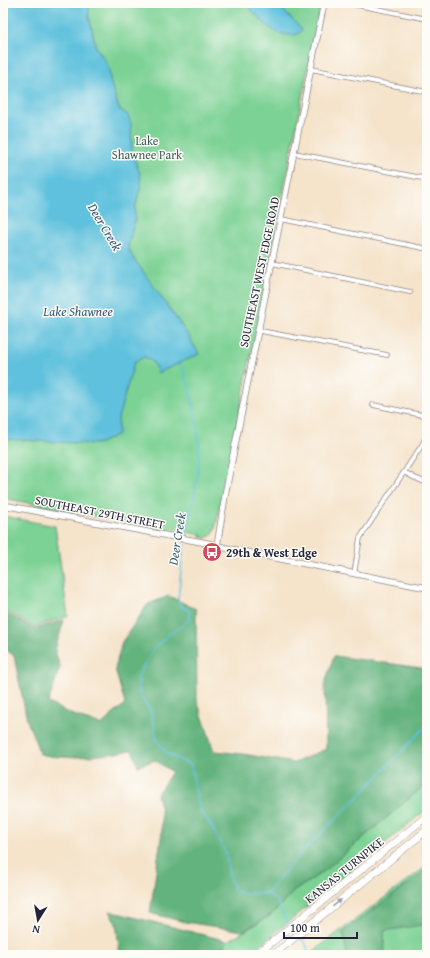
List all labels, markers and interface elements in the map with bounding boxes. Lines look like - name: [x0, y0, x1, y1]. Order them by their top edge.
- park label: Lake Shawnee Park: [112, 132, 183, 163]
- street label: SOUTHEAST WEST EDGE ROAD: [235, 195, 283, 349]
- water label: Deer Creek: [83, 199, 127, 254]
- water label: Lake Shawnee: [42, 302, 113, 321]
- street label: SOUTHEAST 29TH STREET: [34, 491, 166, 533]
- water label: Deer Creek: [163, 511, 191, 567]
- bus stop icon: 29th & West Edge: [201, 541, 223, 563]
- place label: 29th & West Edge: [226, 544, 317, 561]
- street label: KANSAS TURNPIKE: [301, 833, 387, 907]
- one-way arrow: [332, 899, 343, 907]
- north arrow: [18, 900, 58, 940]
- scale bar: [284, 914, 357, 940]
- text: 100 m: [290, 919, 320, 936]
- text: N: [30, 921, 41, 938]

